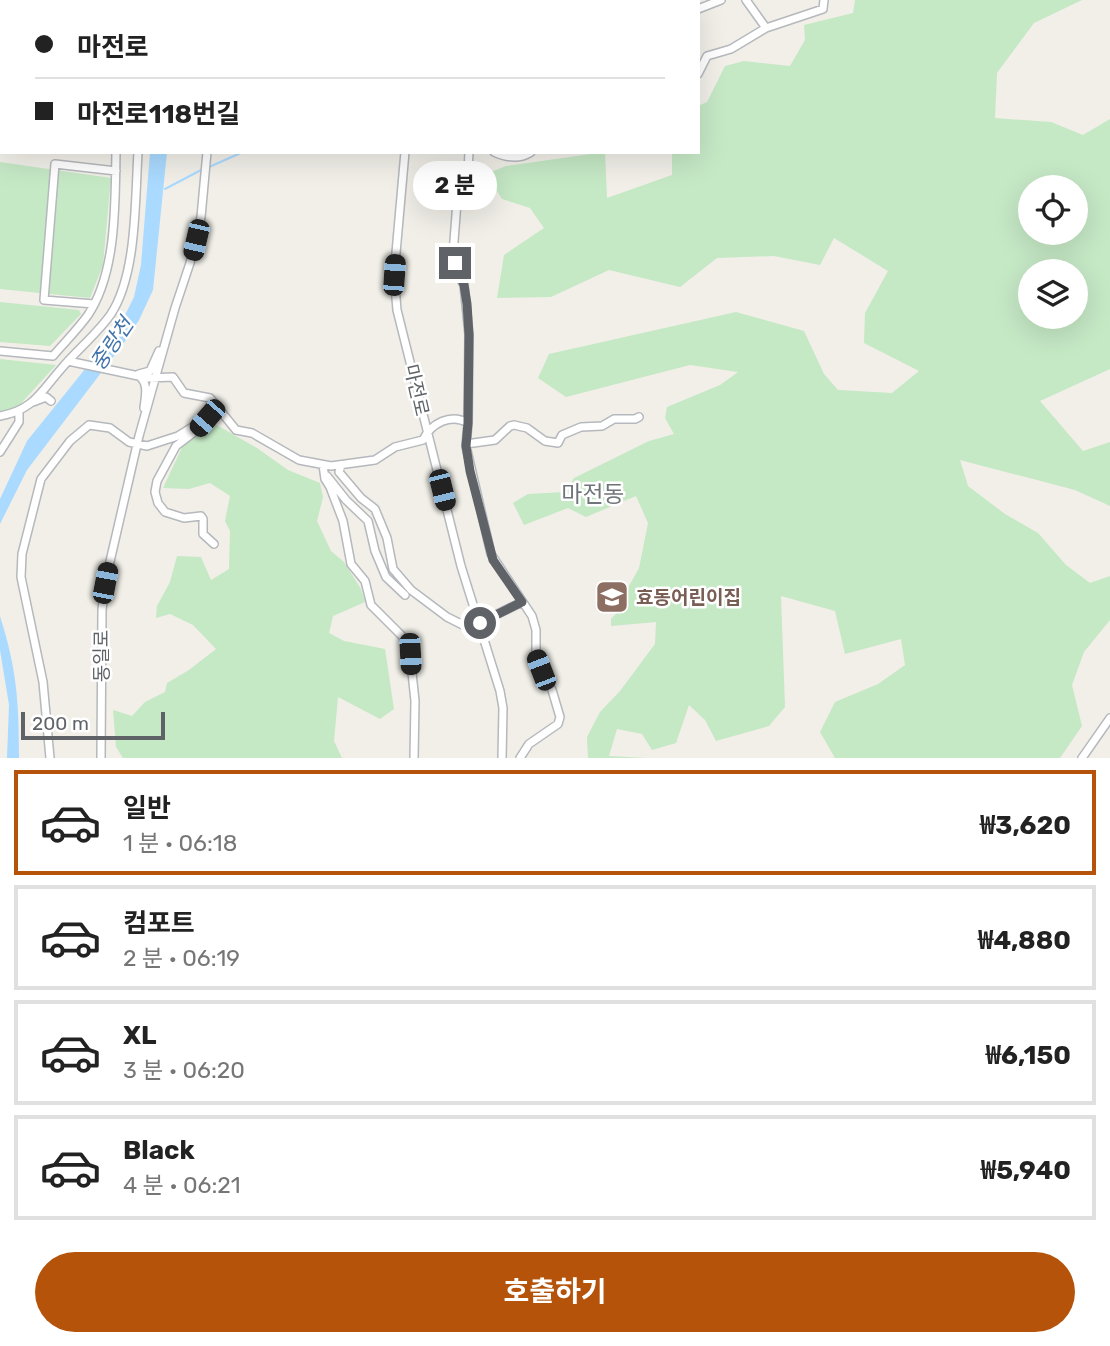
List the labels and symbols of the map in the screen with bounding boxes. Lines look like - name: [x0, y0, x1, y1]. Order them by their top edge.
- callout: 2 분: [413, 162, 497, 210]
- car: [182, 217, 211, 263]
- route end: [439, 247, 471, 279]
- car: [383, 253, 406, 297]
- water label: 중랑천: [85, 310, 140, 375]
- street label: 마전로: [399, 362, 434, 418]
- car: [186, 395, 229, 441]
- car: [427, 467, 458, 513]
- district label: 마전동: [561, 480, 625, 508]
- car: [91, 560, 120, 606]
- school or university icon: 효동어린이집: [593, 578, 631, 616]
- place label: 효동어린이집: [636, 586, 741, 609]
- route start: [464, 607, 496, 639]
- street label: 동일로: [90, 630, 113, 682]
- car: [399, 632, 422, 676]
- car: [524, 647, 559, 693]
- scale bar: [21, 709, 164, 741]

